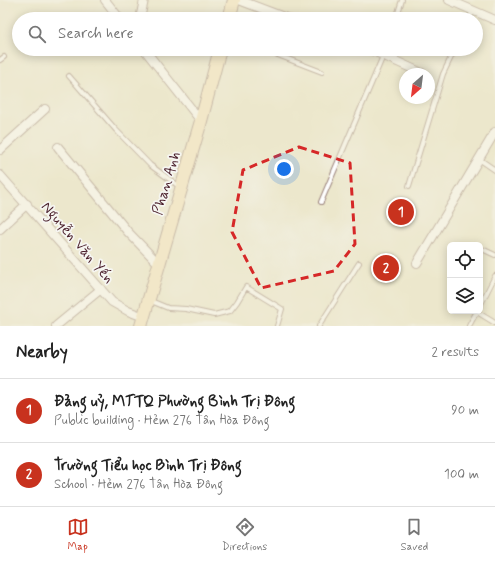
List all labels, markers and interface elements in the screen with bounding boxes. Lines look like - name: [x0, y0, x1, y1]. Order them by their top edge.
- search box: [12, 12, 483, 56]
- icon: search: [26, 23, 48, 45]
- text: Search here: [58, 24, 134, 44]
- north arrow: [399, 68, 435, 104]
- street label: Phan Anh: [148, 149, 186, 217]
- your location: [274, 159, 294, 179]
- pin: 1: [388, 197, 414, 227]
- street label: Nguyễn Văn Yến: [35, 198, 118, 288]
- map controls: [447, 242, 483, 314]
- button: locate: [447, 242, 483, 278]
- pin: 2: [373, 253, 399, 283]
- button: layers: [447, 278, 483, 314]
- text: Nearby: [16, 341, 68, 363]
- text: 2 results: [432, 344, 479, 361]
- text: Đảng uỷ, MTTQ Phường Bình Trị Đông: [54, 392, 295, 412]
- text: 1: [26, 402, 32, 419]
- text: 90 m: [451, 402, 479, 419]
- text: Public building · Hẻm 276 Tân Hòa Đông: [54, 412, 270, 429]
- text: Trường Tiểu học Bình Trị Đông: [54, 456, 242, 476]
- text: 2: [26, 466, 32, 483]
- text: 100 m: [444, 466, 479, 483]
- text: School · Hẻm 276 Tân Hòa Đông: [54, 476, 223, 493]
- tab: Map: [67, 516, 89, 554]
- tab: Directions: [222, 516, 267, 554]
- tab: Saved: [401, 516, 428, 554]

